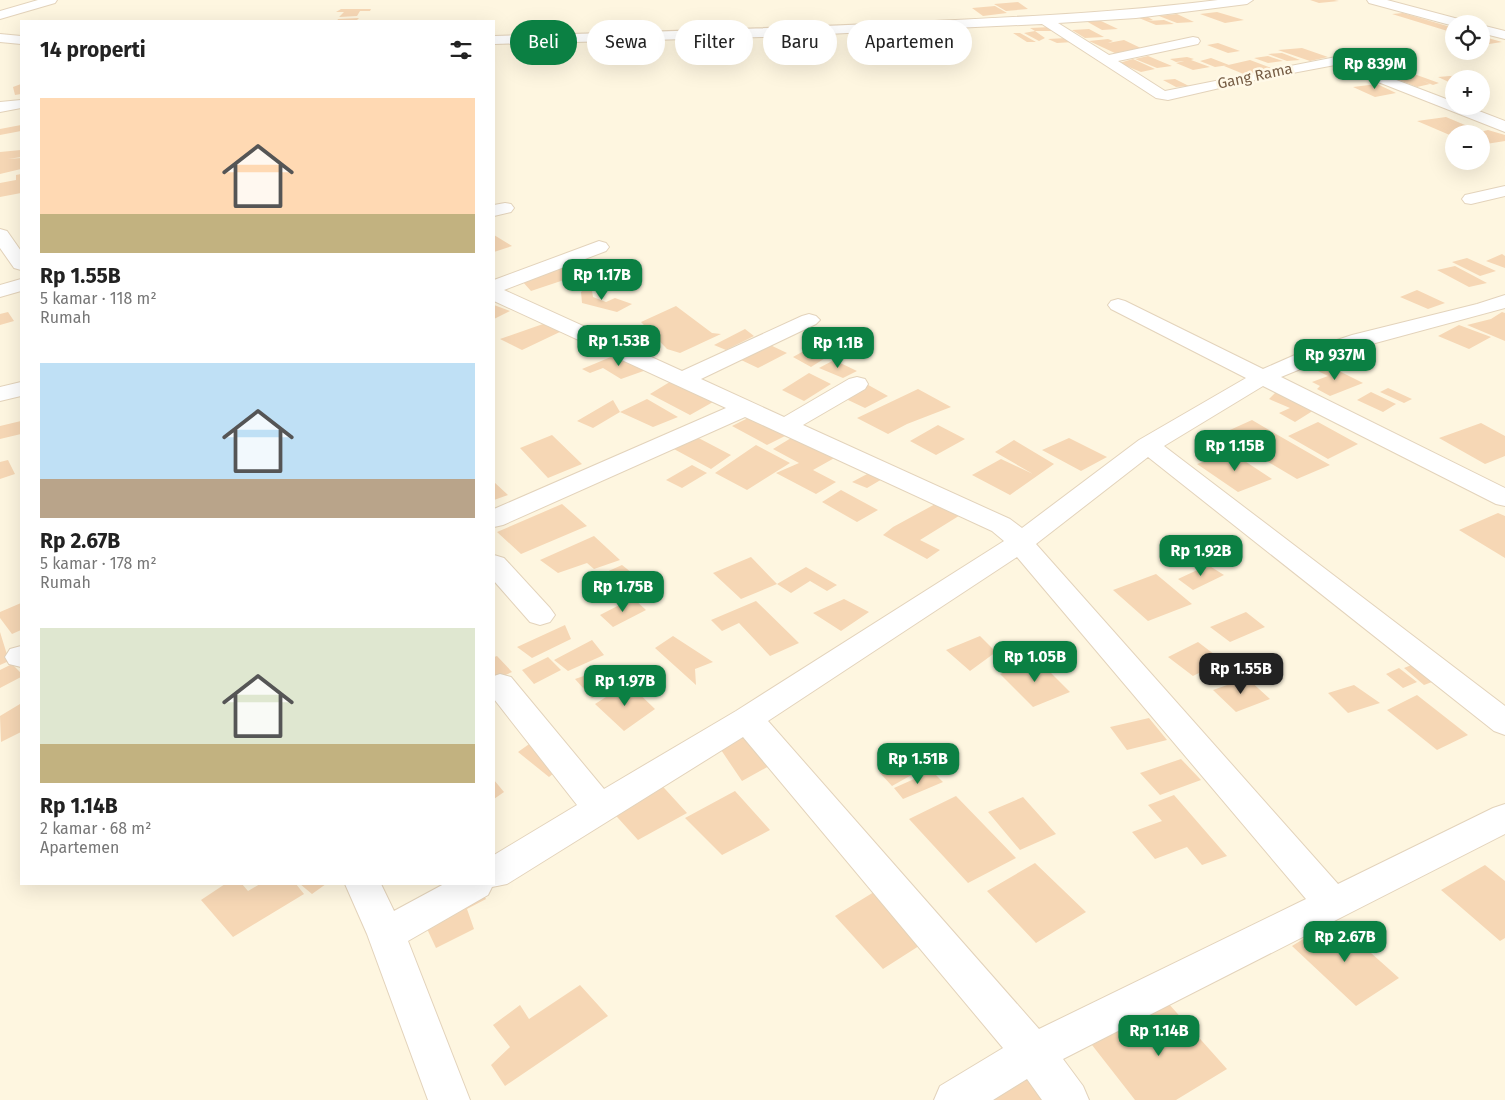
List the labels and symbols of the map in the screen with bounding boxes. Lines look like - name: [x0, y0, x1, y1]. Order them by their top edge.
- pin: Rp 839M: [1329, 48, 1421, 90]
- street label: Gang Rama: [1216, 59, 1294, 93]
- pin: Rp 1.17B: [550, 258, 654, 301]
- pin: Rp 1.53B: [567, 324, 671, 367]
- pin: Rp 1.1B: [792, 326, 884, 369]
- pin: Rp 937M: [1289, 338, 1381, 381]
- pin: Rp 1.15B: [1183, 430, 1287, 472]
- pin: Rp 1.92B: [1149, 534, 1253, 577]
- pin: Rp 1.75B: [571, 570, 675, 613]
- pin: Rp 1.05B: [983, 640, 1087, 683]
- pin: Rp 1.55B: [1189, 652, 1293, 695]
- pin: Rp 1.97B: [573, 664, 677, 707]
- pin: Rp 1.51B: [866, 742, 970, 785]
- pin: Rp 2.67B: [1293, 920, 1397, 963]
- pin: Rp 1.14B: [1107, 1014, 1211, 1057]

